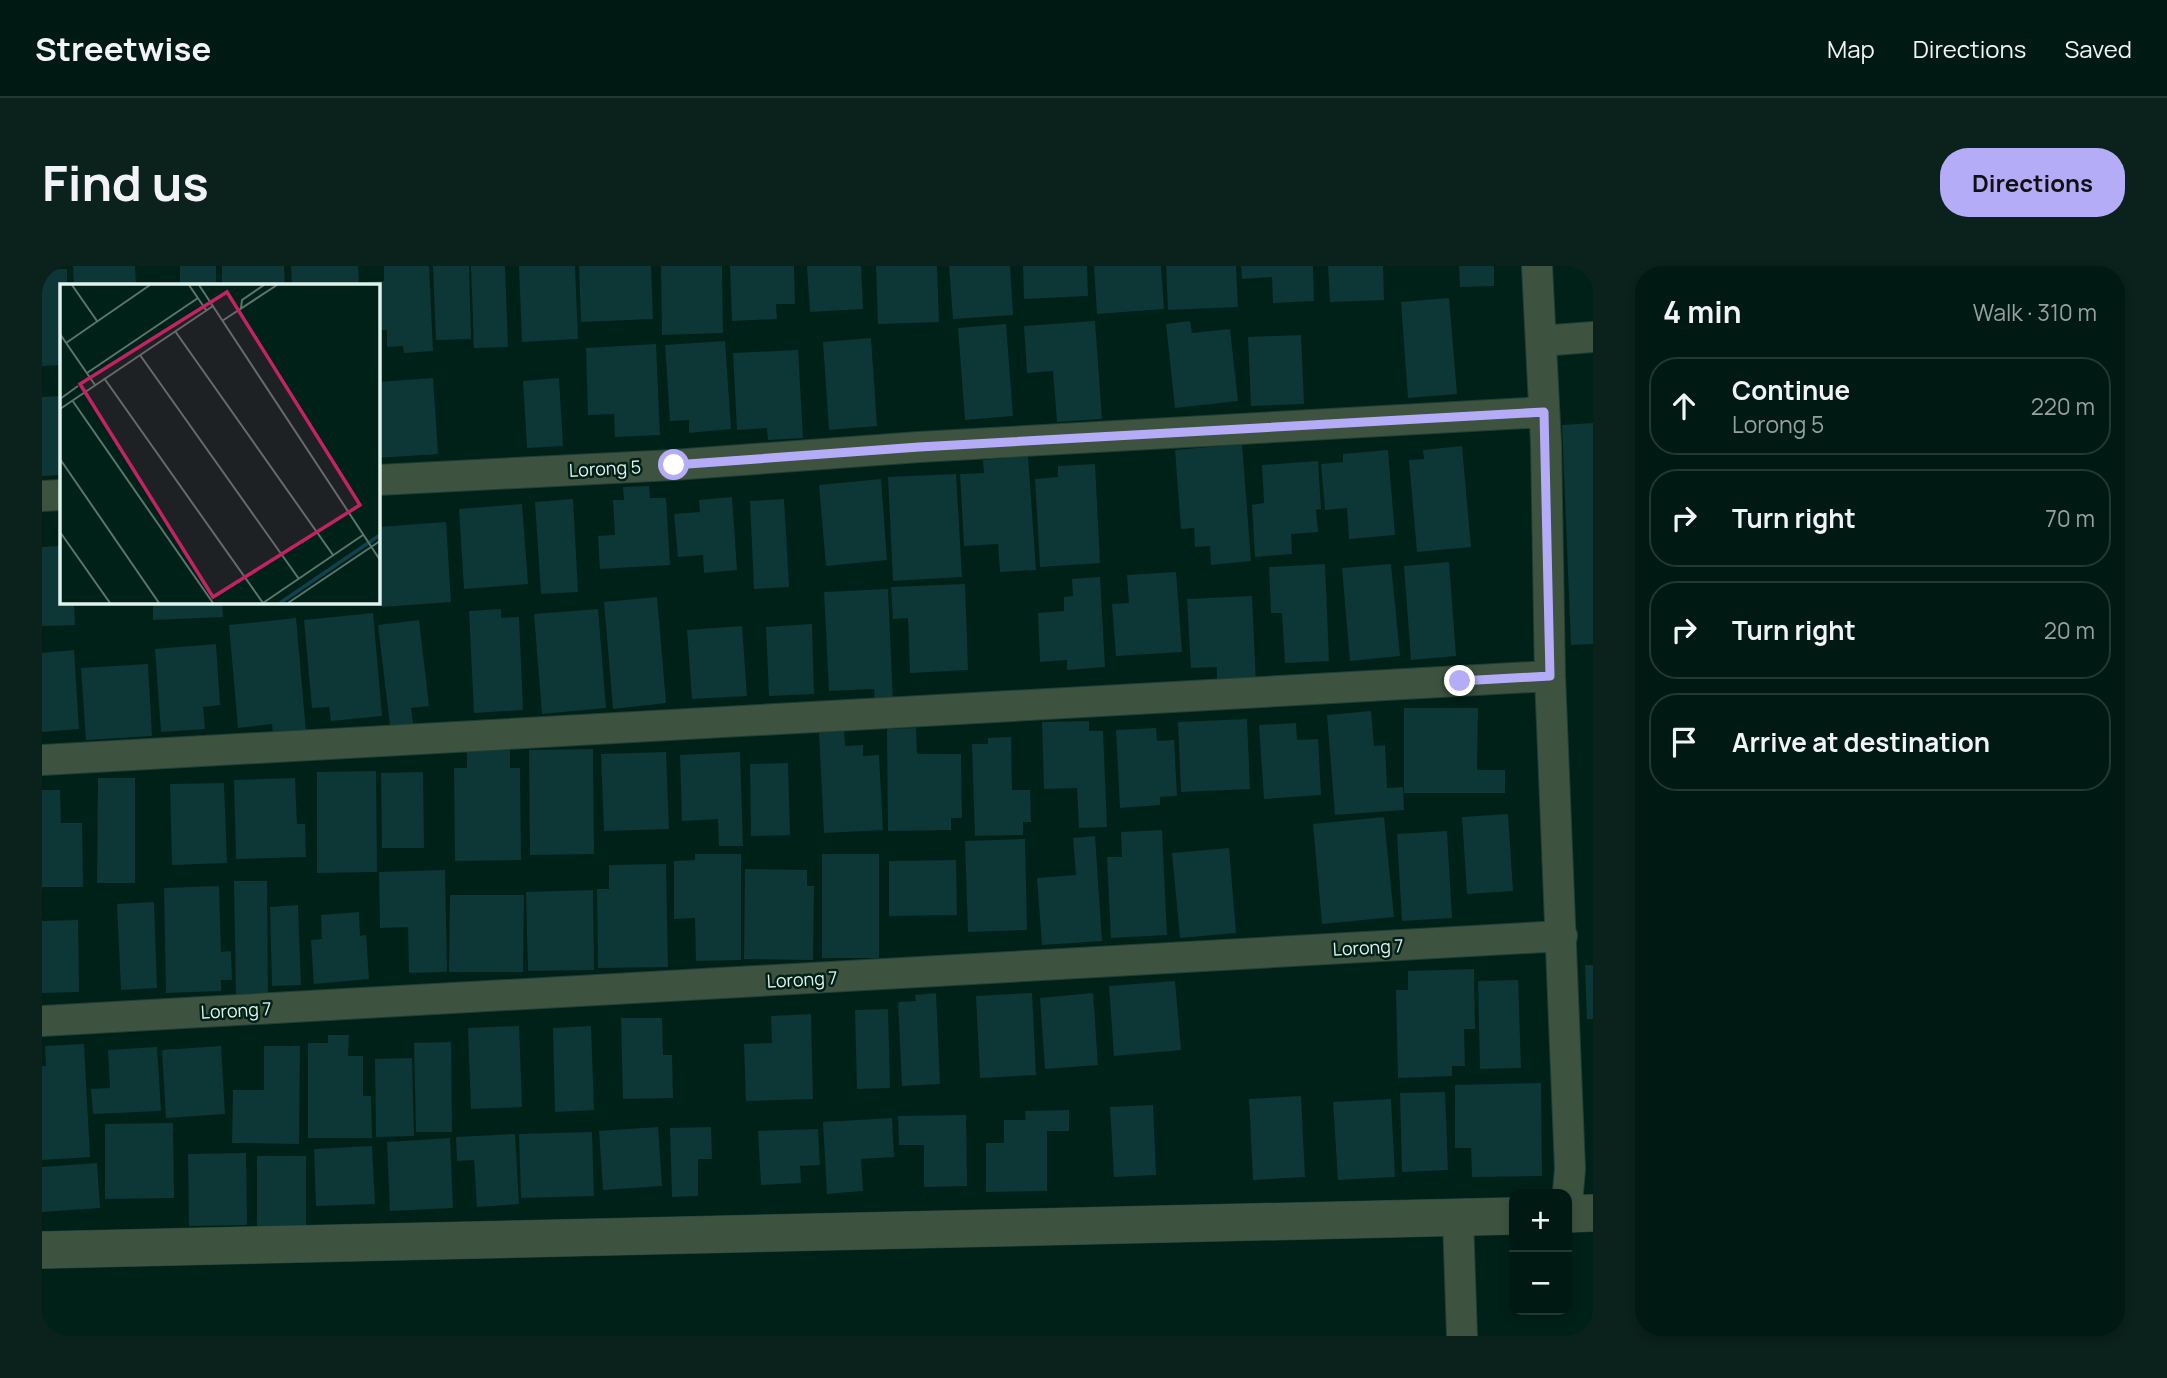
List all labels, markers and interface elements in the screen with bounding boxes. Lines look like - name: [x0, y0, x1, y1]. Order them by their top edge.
- text: Streetwise: [35, 26, 211, 71]
- text: Map: [1827, 32, 1875, 65]
- text: Directions: [1913, 32, 2026, 65]
- text: Saved: [2064, 32, 2132, 65]
- button: Directions: [1940, 148, 2125, 217]
- text: Find us: [42, 149, 209, 216]
- inset map: [60, 284, 380, 604]
- text: 4 min: [1663, 291, 1741, 332]
- text: Walk · 310 m: [1973, 296, 2097, 328]
- text: Continue: [1732, 372, 1850, 408]
- icon: ahead: [1665, 387, 1703, 425]
- text: 220 m: [2031, 390, 2095, 422]
- text: Lorong 5: [1732, 408, 1824, 440]
- route start: [658, 449, 689, 480]
- street label: Lorong 5: [568, 454, 642, 482]
- icon: right: [1665, 499, 1703, 537]
- text: Turn right: [1732, 500, 1856, 536]
- text: 70 m: [2045, 502, 2095, 534]
- icon: right: [1665, 611, 1703, 649]
- text: Turn right: [1732, 612, 1856, 648]
- text: 20 m: [2044, 614, 2095, 646]
- route end: [1444, 665, 1475, 696]
- icon: arrive: [1665, 723, 1703, 761]
- text: Arrive at destination: [1732, 724, 1990, 760]
- street label: Lorong 7: [1332, 933, 1404, 961]
- street label: Lorong 7: [766, 965, 838, 993]
- street label: Lorong 7: [200, 996, 272, 1024]
- map controls: [1509, 1189, 1572, 1315]
- button: +: [1509, 1189, 1572, 1252]
- button: −: [1509, 1252, 1572, 1315]

